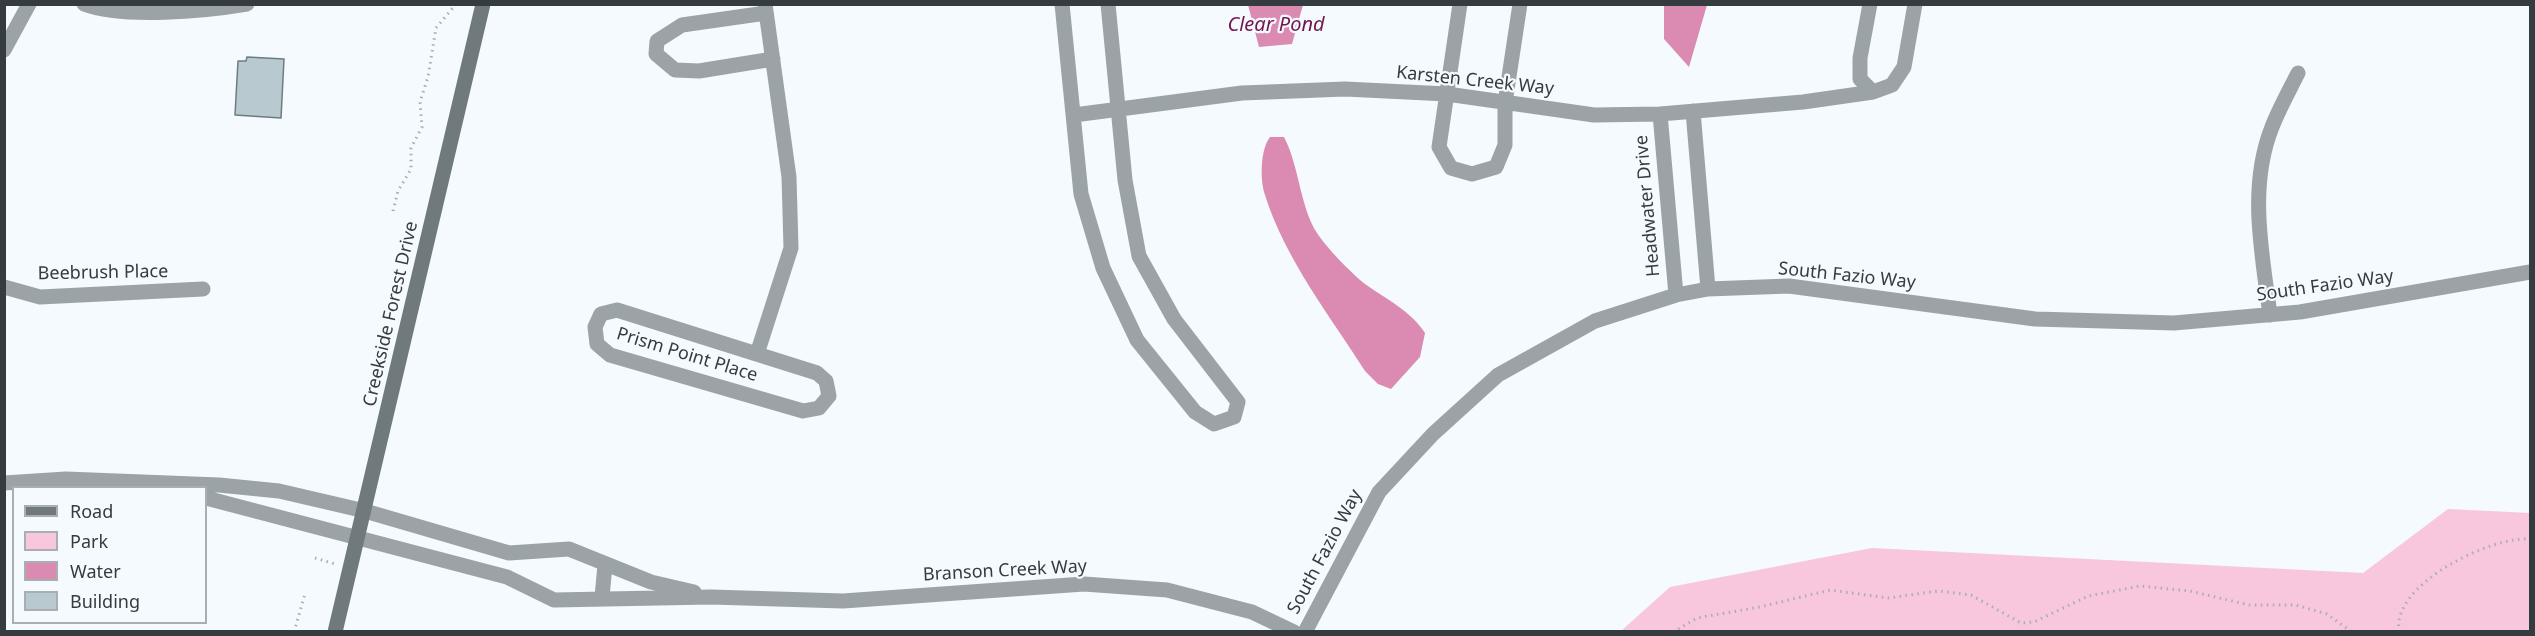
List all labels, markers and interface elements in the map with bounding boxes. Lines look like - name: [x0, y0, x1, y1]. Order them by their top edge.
- water label: Clear Pond: [1227, 13, 1325, 37]
- street label: Karsten Creek Way: [1395, 62, 1555, 100]
- street label: Headwater Drive: [1631, 134, 1665, 278]
- street label: Creekside Forest Drive: [359, 219, 423, 409]
- street label: South Fazio Way: [1777, 258, 1917, 294]
- street label: Beebrush Place: [38, 261, 168, 285]
- street label: South Fazio Way: [2255, 266, 2395, 306]
- street label: Prism Point Place: [614, 323, 760, 387]
- legend: [12, 486, 207, 624]
- street label: South Fazio Way: [1283, 486, 1367, 618]
- text: Road: [70, 499, 113, 523]
- text: Park: [70, 529, 108, 553]
- street label: Branson Creek Way: [923, 556, 1087, 586]
- text: Water: [70, 559, 121, 583]
- text: Building: [70, 589, 140, 613]

